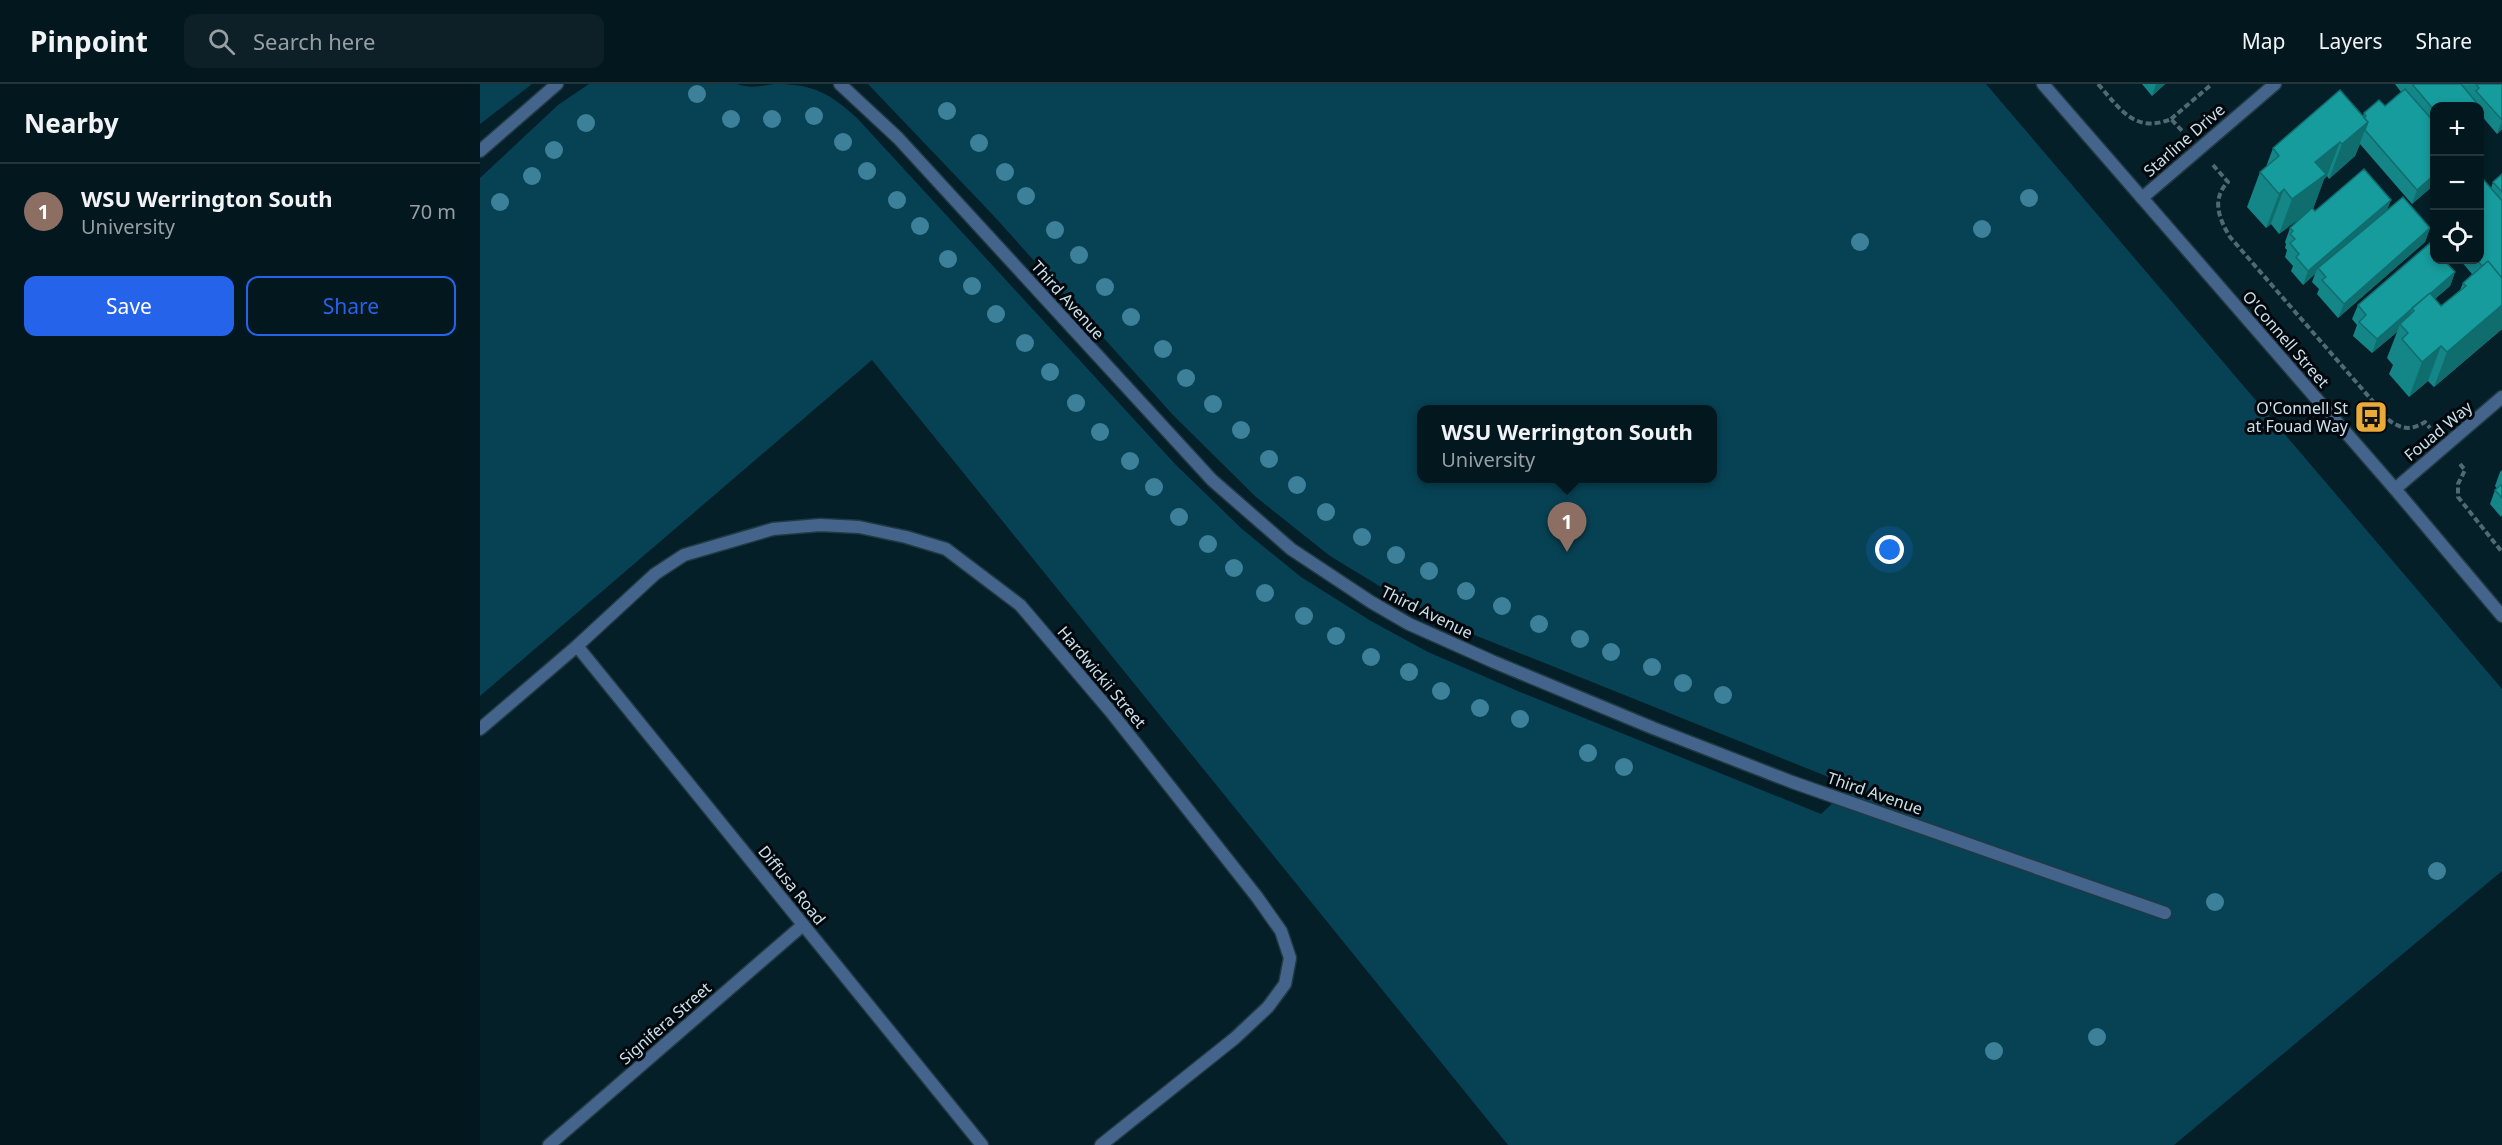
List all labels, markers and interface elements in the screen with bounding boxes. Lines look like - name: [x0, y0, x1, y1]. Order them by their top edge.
- search box: [184, 14, 604, 68]
- text: Pinpoint: [30, 22, 148, 60]
- icon: search: [205, 25, 238, 58]
- text: Search here: [253, 26, 375, 56]
- text: Map: [2242, 27, 2286, 55]
- text: Layers: [2319, 27, 2383, 55]
- text: Share: [2416, 27, 2472, 55]
- street label: Starline Drive: [2139, 99, 2229, 181]
- map controls: [2430, 102, 2484, 264]
- button: +: [2430, 102, 2484, 156]
- text: Nearby: [24, 105, 119, 141]
- button: −: [2430, 156, 2484, 210]
- text: WSU Werrington South: [81, 183, 333, 213]
- text: 1: [38, 198, 49, 225]
- text: 70 m: [409, 198, 456, 225]
- button: locate: [2430, 210, 2484, 264]
- text: University: [81, 213, 175, 240]
- street label: Third Avenue: [1027, 256, 1109, 344]
- button: Save: [24, 276, 234, 336]
- button: Share: [246, 276, 456, 336]
- street label: O'Connell Street: [2238, 286, 2334, 392]
- street label: Fouad Way: [2399, 396, 2477, 466]
- place label: O'Connell St at Fouad Way: [2247, 397, 2349, 437]
- bus stop icon: O'Connell St at Fouad Way: [2353, 399, 2389, 435]
- popup: [1417, 405, 1717, 483]
- text: WSU Werrington South: [1441, 416, 1693, 446]
- text: University: [1441, 446, 1535, 473]
- pin: 1: [1548, 502, 1586, 552]
- your location: [1875, 535, 1904, 564]
- street label: Third Avenue: [1378, 580, 1476, 644]
- street label: Hardwickii Street: [1053, 621, 1151, 733]
- street label: Third Avenue: [1824, 766, 1926, 820]
- street label: Diffusa Road: [753, 841, 831, 929]
- street label: Signifera Street: [614, 977, 716, 1069]

